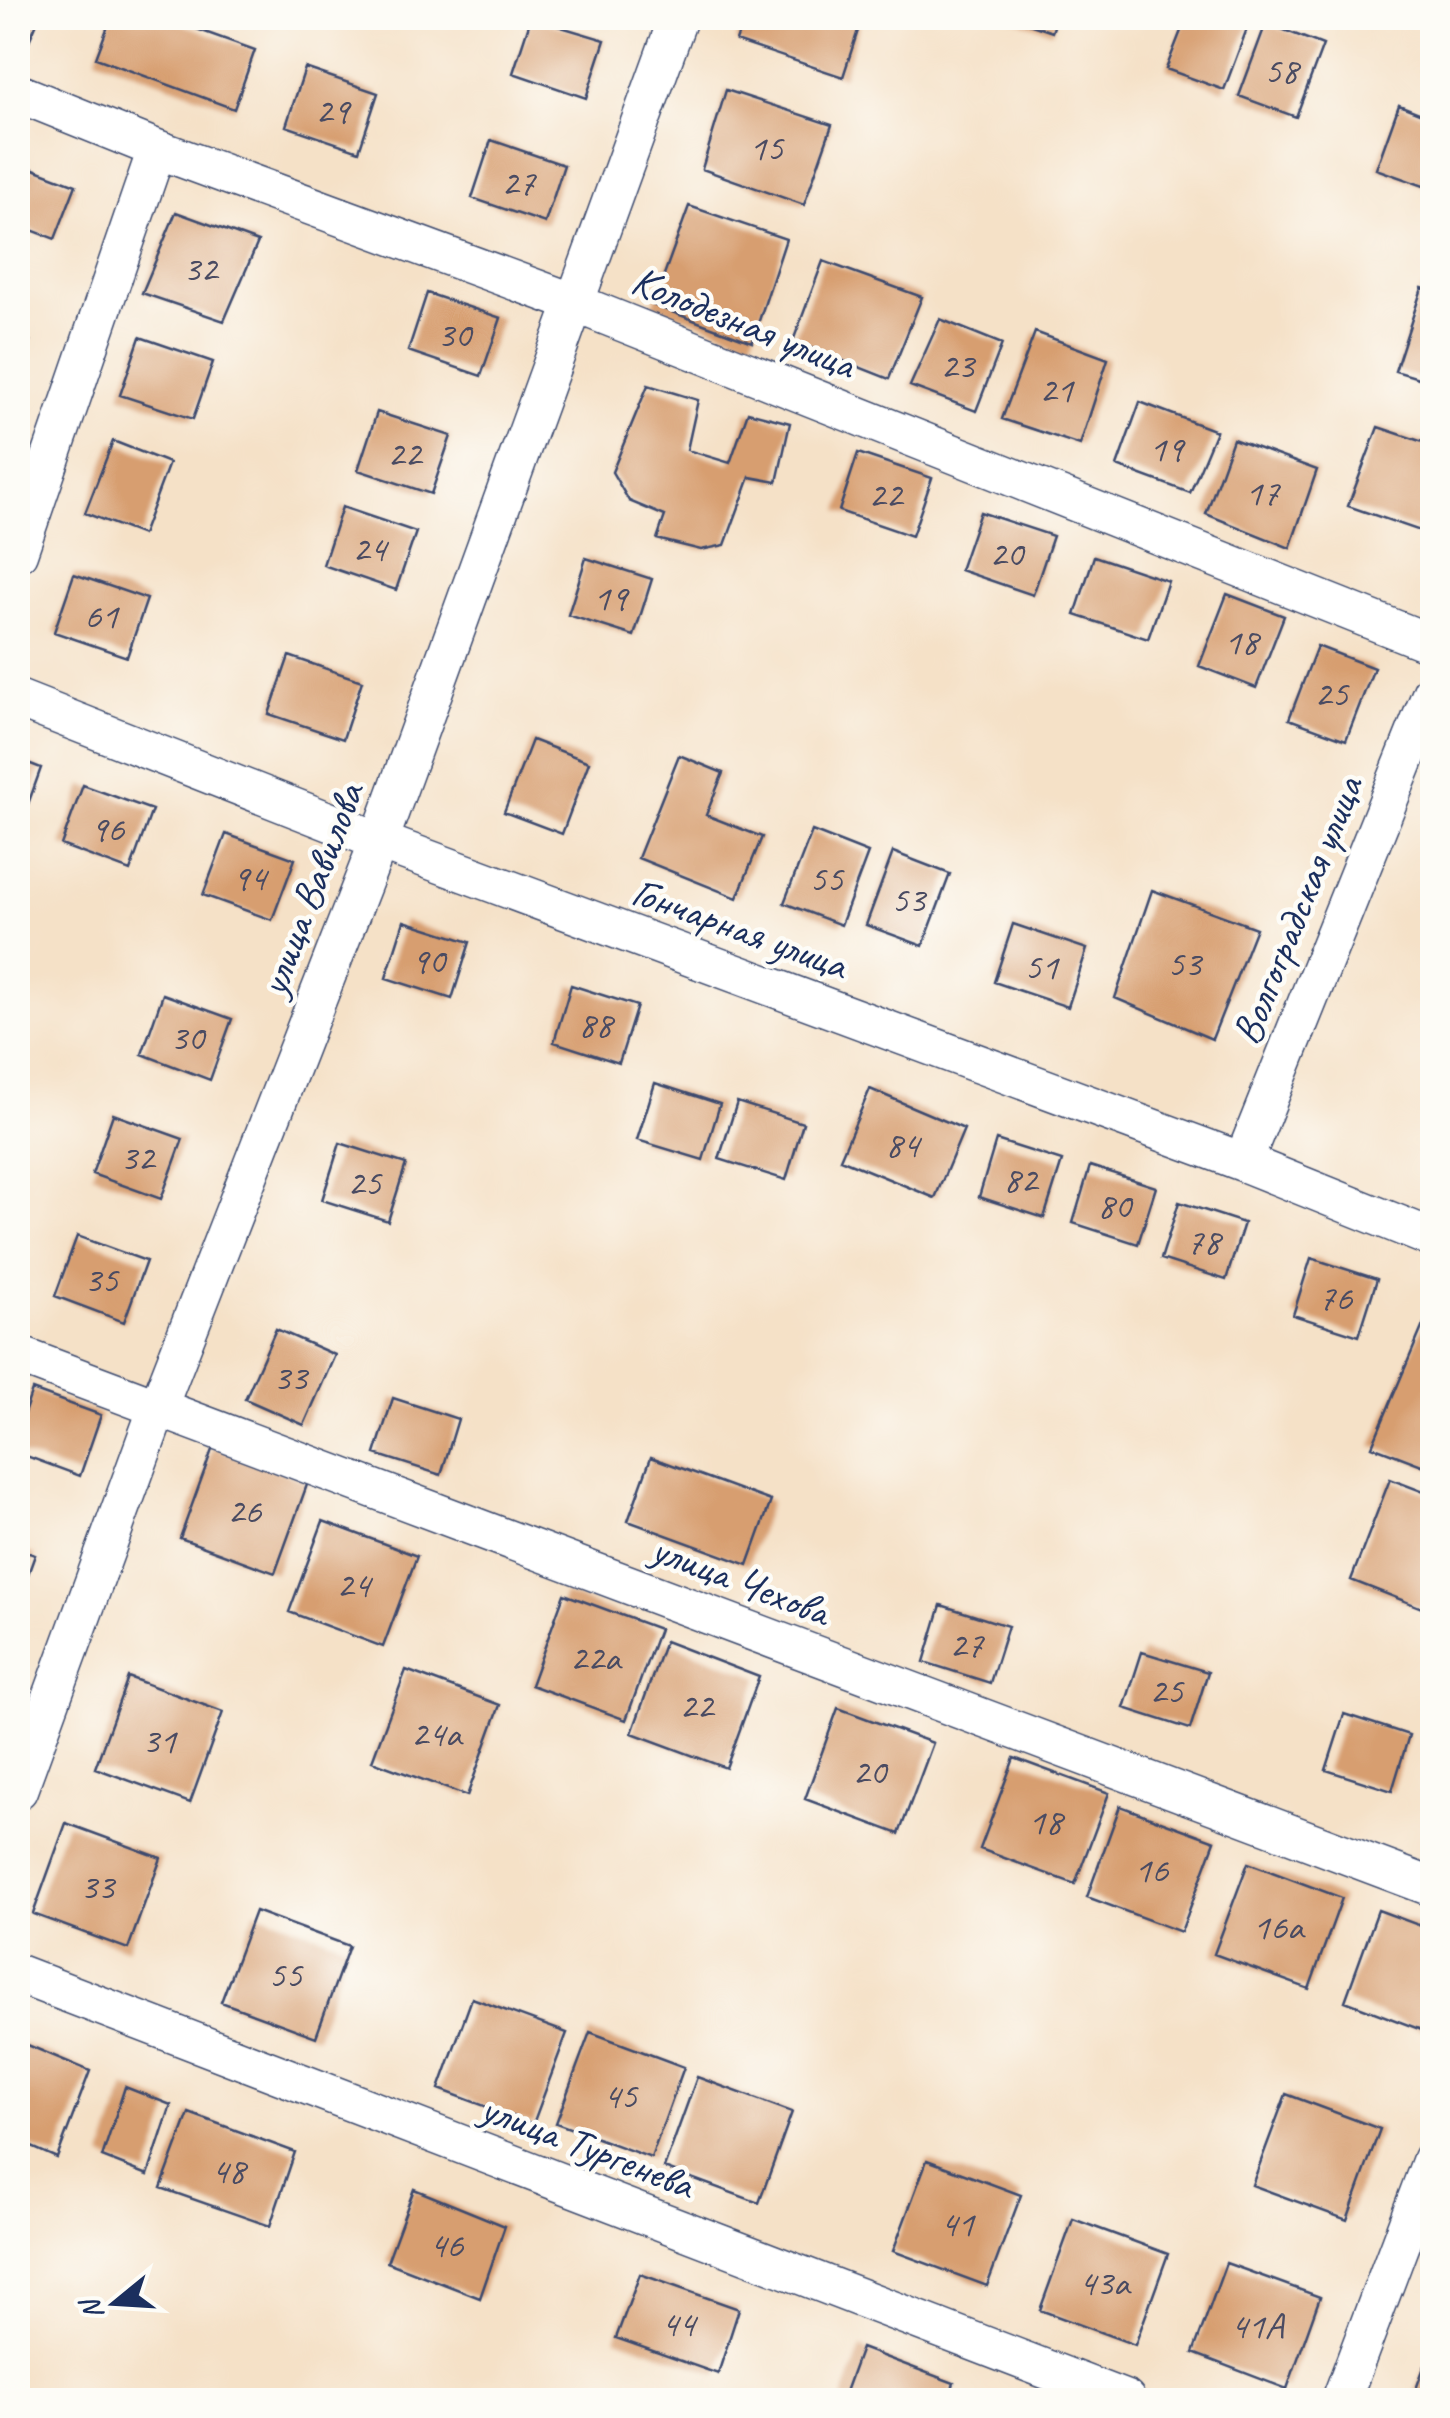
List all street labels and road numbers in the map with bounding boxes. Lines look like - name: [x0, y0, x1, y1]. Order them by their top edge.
- street label: Колодезная улица: [624, 254, 866, 392]
- street label: Волгоградская улица: [1220, 766, 1376, 1052]
- street label: улица Вавилова: [246, 773, 377, 1006]
- street label: Гончарная улица: [625, 865, 857, 993]
- street label: улица Чехова: [642, 1521, 840, 1640]
- street label: улица Тургенева: [471, 2081, 704, 2212]

